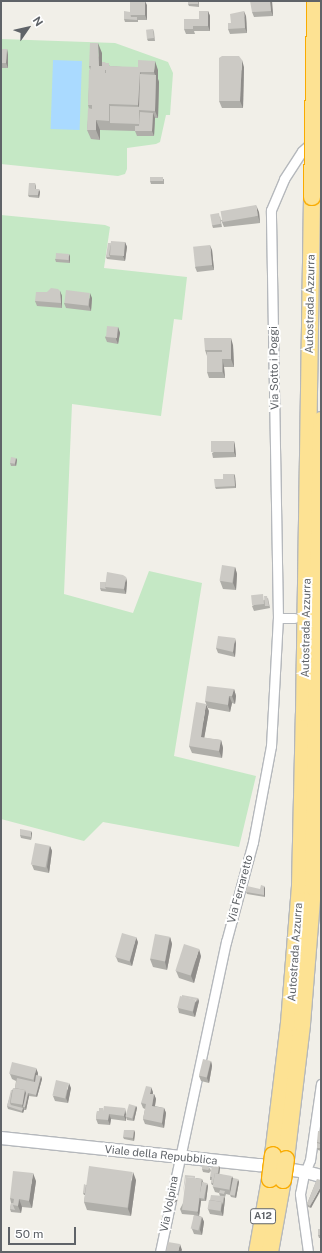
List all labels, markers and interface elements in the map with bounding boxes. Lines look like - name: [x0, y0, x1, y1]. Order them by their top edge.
- north arrow: [8, 8, 48, 48]
- text: N: [31, 14, 45, 28]
- street label: Autostrada Azzurra: [303, 254, 317, 354]
- street label: Via Sotto i Poggi: [267, 326, 281, 410]
- street label: Autostrada Azzurra: [299, 578, 313, 678]
- street label: Via Ferraretto: [225, 853, 255, 925]
- street label: Autostrada Azzurra: [285, 902, 305, 1002]
- street label: Viale della Repubblica: [104, 1142, 218, 1168]
- street label: Via Volpina: [157, 1175, 181, 1233]
- road number: A12: [250, 1208, 276, 1224]
- scale bar: [10, 1219, 78, 1245]
- text: 50 m: [15, 1227, 43, 1241]

